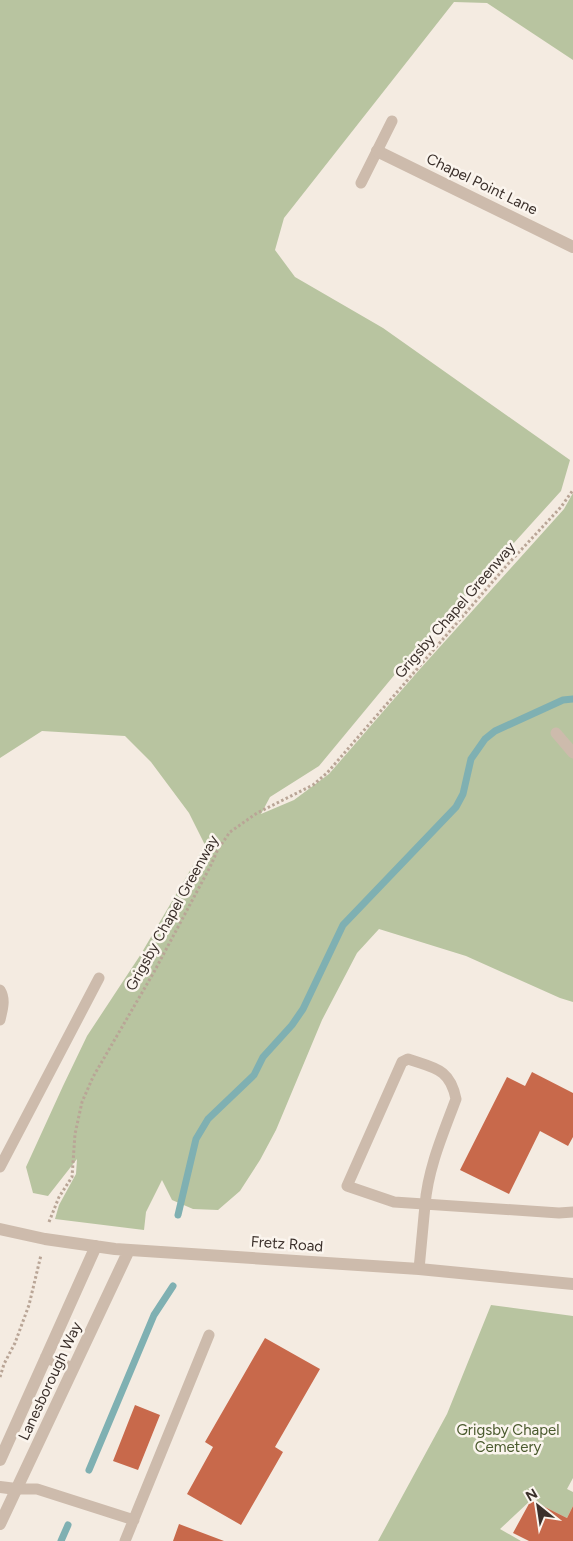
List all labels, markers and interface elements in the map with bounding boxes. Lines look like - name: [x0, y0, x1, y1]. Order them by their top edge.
- street label: Chapel Point Lane: [424, 149, 540, 219]
- street label: Grigsby Chapel Greenway: [391, 538, 519, 682]
- street label: Grigsby Chapel Greenway: [122, 832, 222, 994]
- street label: Fretz Road: [250, 1232, 324, 1256]
- street label: Lanesborough Way: [15, 1319, 85, 1443]
- park label: Grigsby Chapel Cemetery: [456, 1421, 560, 1456]
- north arrow: [513, 1481, 563, 1531]
- text: N: [523, 1485, 541, 1505]

